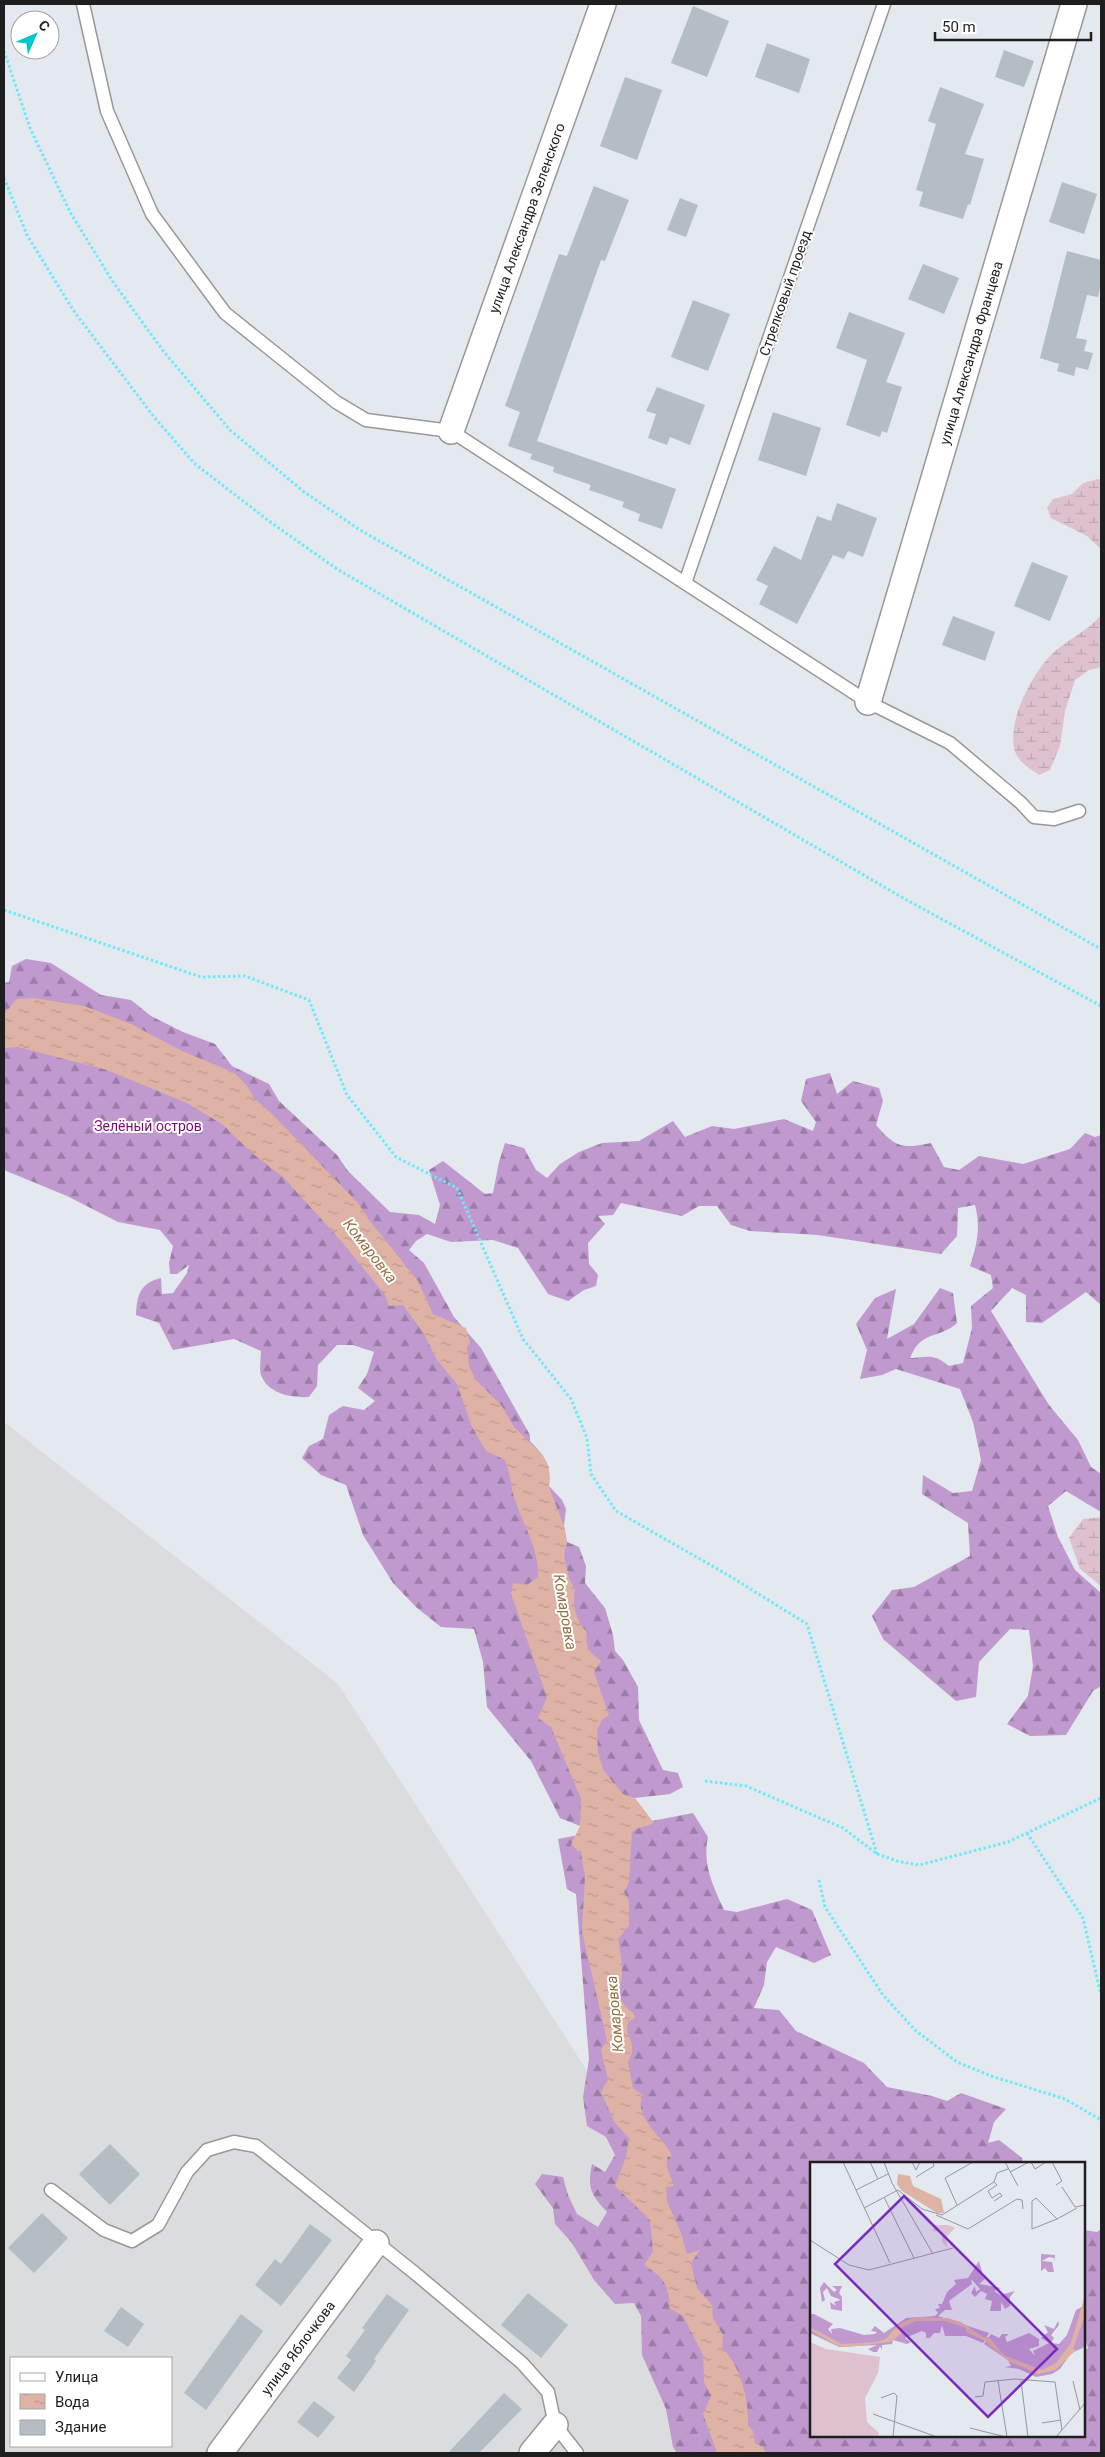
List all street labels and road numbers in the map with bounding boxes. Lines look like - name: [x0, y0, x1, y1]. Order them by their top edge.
- street label: улица Александра Зеленского: [486, 121, 568, 315]
- street label: Стрелковый проезд: [756, 227, 814, 358]
- street label: улица Александра Францева: [936, 259, 1006, 446]
- street label: улица Яблочкова: [258, 2298, 338, 2398]

